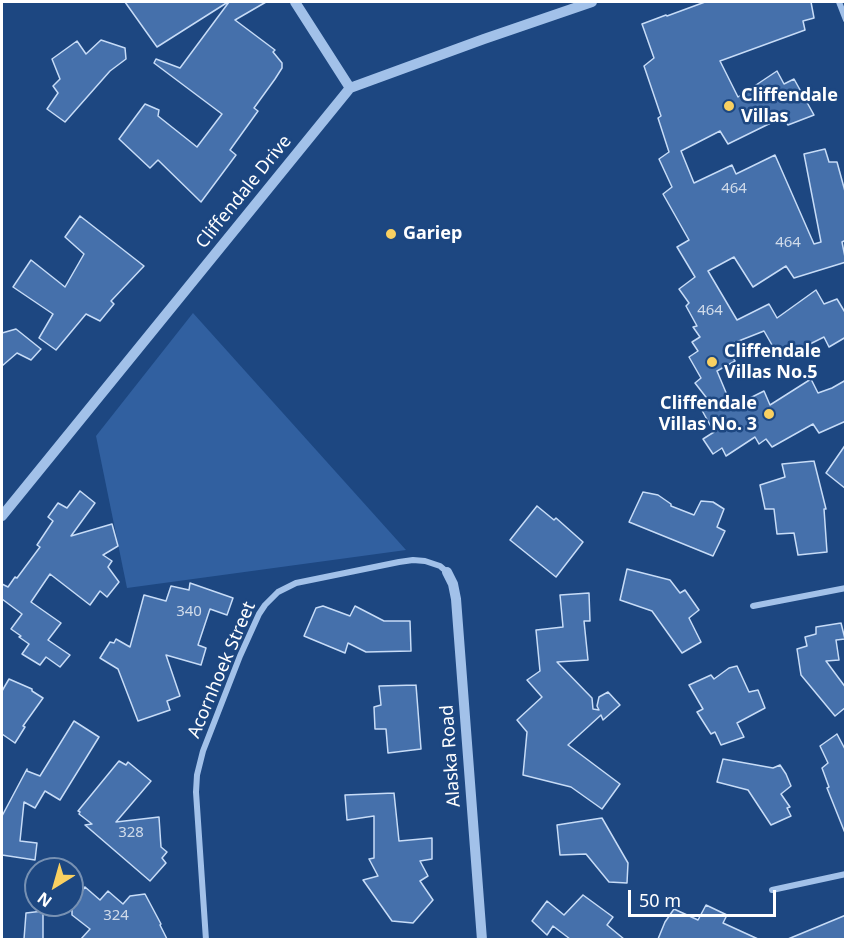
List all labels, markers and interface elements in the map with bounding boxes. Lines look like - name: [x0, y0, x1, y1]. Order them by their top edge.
- place label: Cliffendale Villas: [741, 85, 838, 128]
- marker: Cliffendale Villas: [722, 99, 736, 113]
- street label: Cliffendale Drive: [192, 131, 296, 253]
- house number: 464: [721, 180, 747, 198]
- place label: Gariep: [403, 223, 462, 245]
- marker: Gariep: [384, 227, 398, 241]
- house number: 464: [775, 234, 801, 252]
- house number: 464: [697, 302, 723, 320]
- place label: Cliffendale Villas No.5: [724, 341, 821, 384]
- marker: Cliffendale Villas No.5: [705, 355, 719, 369]
- place label: Cliffendale Villas No. 3: [659, 393, 757, 436]
- marker: Cliffendale Villas No. 3: [762, 407, 776, 421]
- street label: Acornhoek Street: [183, 598, 261, 742]
- house number: 340: [176, 603, 202, 621]
- street label: Alaska Road: [437, 704, 465, 808]
- house number: 328: [118, 824, 144, 842]
- north arrow: [24, 857, 84, 917]
- scale bar: [631, 878, 780, 916]
- text: N: [33, 887, 56, 912]
- text: 50 m: [639, 888, 681, 912]
- house number: 324: [103, 907, 129, 925]

